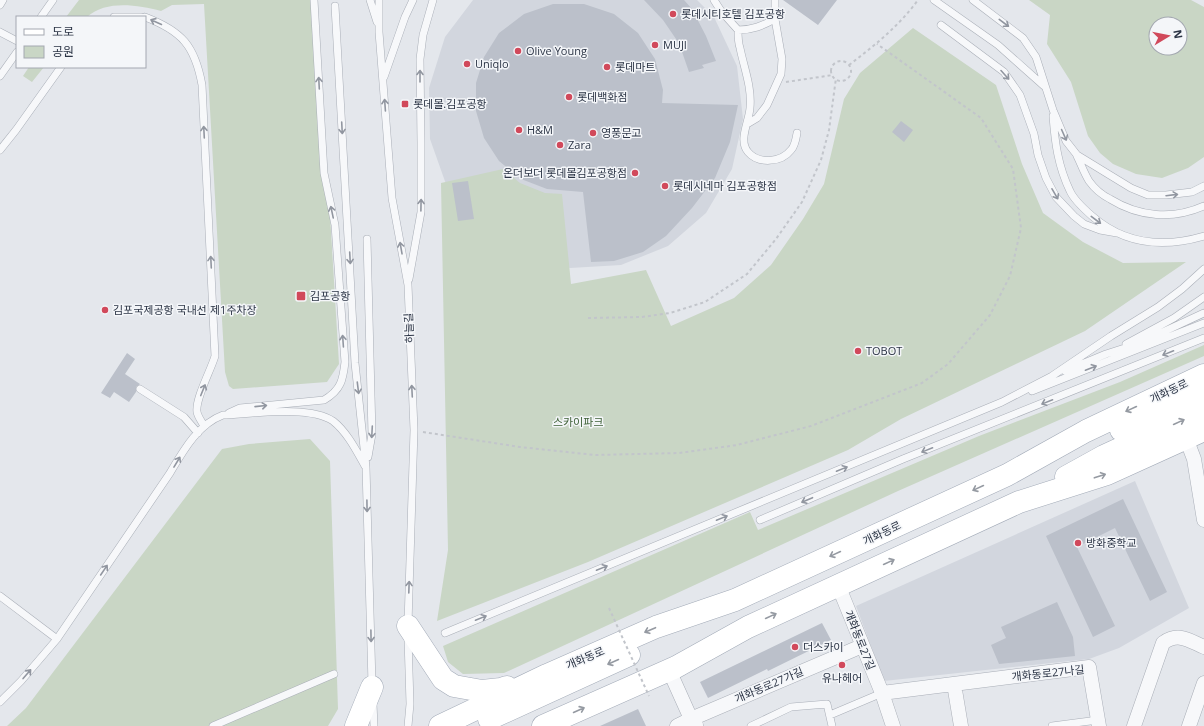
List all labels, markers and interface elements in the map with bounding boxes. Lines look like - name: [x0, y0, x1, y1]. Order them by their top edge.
- place label: 롯데시티호텔 김포공항: [681, 6, 785, 21]
- marker: 롯데시티호텔 김포공항: [668, 9, 678, 19]
- legend: [16, 16, 146, 68]
- north arrow: [1148, 16, 1188, 56]
- one-way arrow: [150, 18, 162, 25]
- one-way arrow: [999, 19, 1010, 27]
- text: 도로: [52, 23, 74, 40]
- text: N: [1170, 28, 1187, 40]
- place label: MUJI: [663, 37, 687, 52]
- marker: MUJI: [650, 40, 660, 50]
- text: 공원: [52, 43, 74, 60]
- place label: Olive Young: [526, 43, 587, 58]
- marker: Olive Young: [513, 46, 523, 56]
- place label: Uniqlo: [475, 56, 509, 71]
- marker: Uniqlo: [462, 59, 472, 69]
- place label: 롯데마트: [615, 59, 655, 74]
- marker: 롯데마트: [602, 62, 612, 72]
- one-way arrow: [416, 70, 424, 83]
- one-way arrow: [1001, 70, 1010, 80]
- one-way arrow: [315, 77, 322, 90]
- place label: 롯데백화점: [577, 89, 628, 104]
- marker: 롯데백화점: [564, 92, 574, 102]
- place label: 롯데몰.김포공항: [413, 96, 487, 111]
- one-way arrow: [382, 99, 389, 112]
- marker: 롯데몰.김포공항: [400, 99, 410, 109]
- one-way arrow: [338, 121, 346, 134]
- place label: H&M: [527, 122, 553, 137]
- marker: H&M: [514, 125, 524, 135]
- place label: 영풍문고: [601, 125, 641, 140]
- one-way arrow: [201, 126, 208, 139]
- marker: 영풍문고: [588, 128, 598, 138]
- one-way arrow: [1061, 129, 1068, 141]
- place label: Zara: [568, 137, 591, 152]
- marker: Zara: [555, 140, 565, 150]
- place label: 온더보더 롯데몰김포공항점: [503, 165, 627, 180]
- marker: 온더보더 롯데몰김포공항점: [630, 168, 640, 178]
- place label: 롯데시네마 김포공항점: [673, 178, 777, 193]
- marker: 롯데시네마 김포공항점: [660, 181, 670, 191]
- one-way arrow: [1051, 188, 1059, 200]
- one-way arrow: [1165, 191, 1178, 198]
- one-way arrow: [417, 199, 425, 212]
- one-way arrow: [328, 206, 336, 219]
- one-way arrow: [1091, 216, 1102, 224]
- one-way arrow: [397, 242, 405, 255]
- one-way arrow: [346, 251, 353, 264]
- one-way arrow: [207, 256, 215, 269]
- place label: 김포공항: [310, 288, 350, 303]
- marker: 김포공항: [295, 290, 307, 302]
- place label: 김포국제공항 국내선 제1주차장: [113, 302, 257, 317]
- marker: 김포국제공항 국내선 제1주차장: [100, 305, 110, 315]
- street label: 하늘길: [400, 312, 417, 344]
- one-way arrow: [340, 335, 347, 348]
- place label: TOBOT: [866, 343, 902, 358]
- marker: TOBOT: [853, 346, 863, 356]
- one-way arrow: [1162, 350, 1174, 358]
- one-way arrow: [1084, 363, 1096, 371]
- street label: 개화동로: [1147, 375, 1190, 406]
- one-way arrow: [354, 381, 362, 394]
- one-way arrow: [199, 384, 207, 396]
- one-way arrow: [409, 385, 416, 398]
- one-way arrow: [1042, 398, 1054, 406]
- one-way arrow: [254, 403, 267, 410]
- one-way arrow: [1125, 406, 1137, 413]
- park label: 스카이파크: [553, 414, 603, 429]
- one-way arrow: [1172, 418, 1184, 425]
- one-way arrow: [368, 425, 375, 438]
- one-way arrow: [921, 447, 933, 454]
- one-way arrow: [173, 456, 181, 468]
- one-way arrow: [835, 464, 847, 472]
- one-way arrow: [1093, 472, 1106, 479]
- one-way arrow: [973, 485, 985, 492]
- one-way arrow: [801, 497, 813, 505]
- one-way arrow: [363, 499, 371, 512]
- one-way arrow: [715, 514, 727, 522]
- street label: 개화동로: [860, 517, 903, 548]
- place label: 방화중학교: [1086, 535, 1137, 550]
- marker: 방화중학교: [1073, 538, 1083, 548]
- one-way arrow: [829, 551, 841, 558]
- one-way arrow: [883, 558, 895, 565]
- one-way arrow: [595, 564, 607, 571]
- one-way arrow: [100, 565, 108, 576]
- one-way arrow: [405, 581, 413, 594]
- street label: 개화동로27길: [842, 608, 879, 672]
- one-way arrow: [764, 612, 776, 619]
- one-way arrow: [475, 613, 487, 621]
- one-way arrow: [644, 627, 656, 634]
- one-way arrow: [367, 629, 374, 642]
- place label: 더스카이: [803, 639, 843, 654]
- marker: 더스카이: [790, 642, 800, 652]
- street label: 개화동로: [563, 643, 606, 672]
- one-way arrow: [607, 659, 619, 667]
- marker: 유나헤어: [837, 660, 847, 670]
- street label: 개화동로27나길: [1011, 661, 1085, 684]
- street label: 개화동로27가길: [732, 663, 805, 706]
- one-way arrow: [22, 669, 32, 679]
- place label: 유나헤어: [822, 670, 862, 685]
- one-way arrow: [572, 706, 584, 713]

